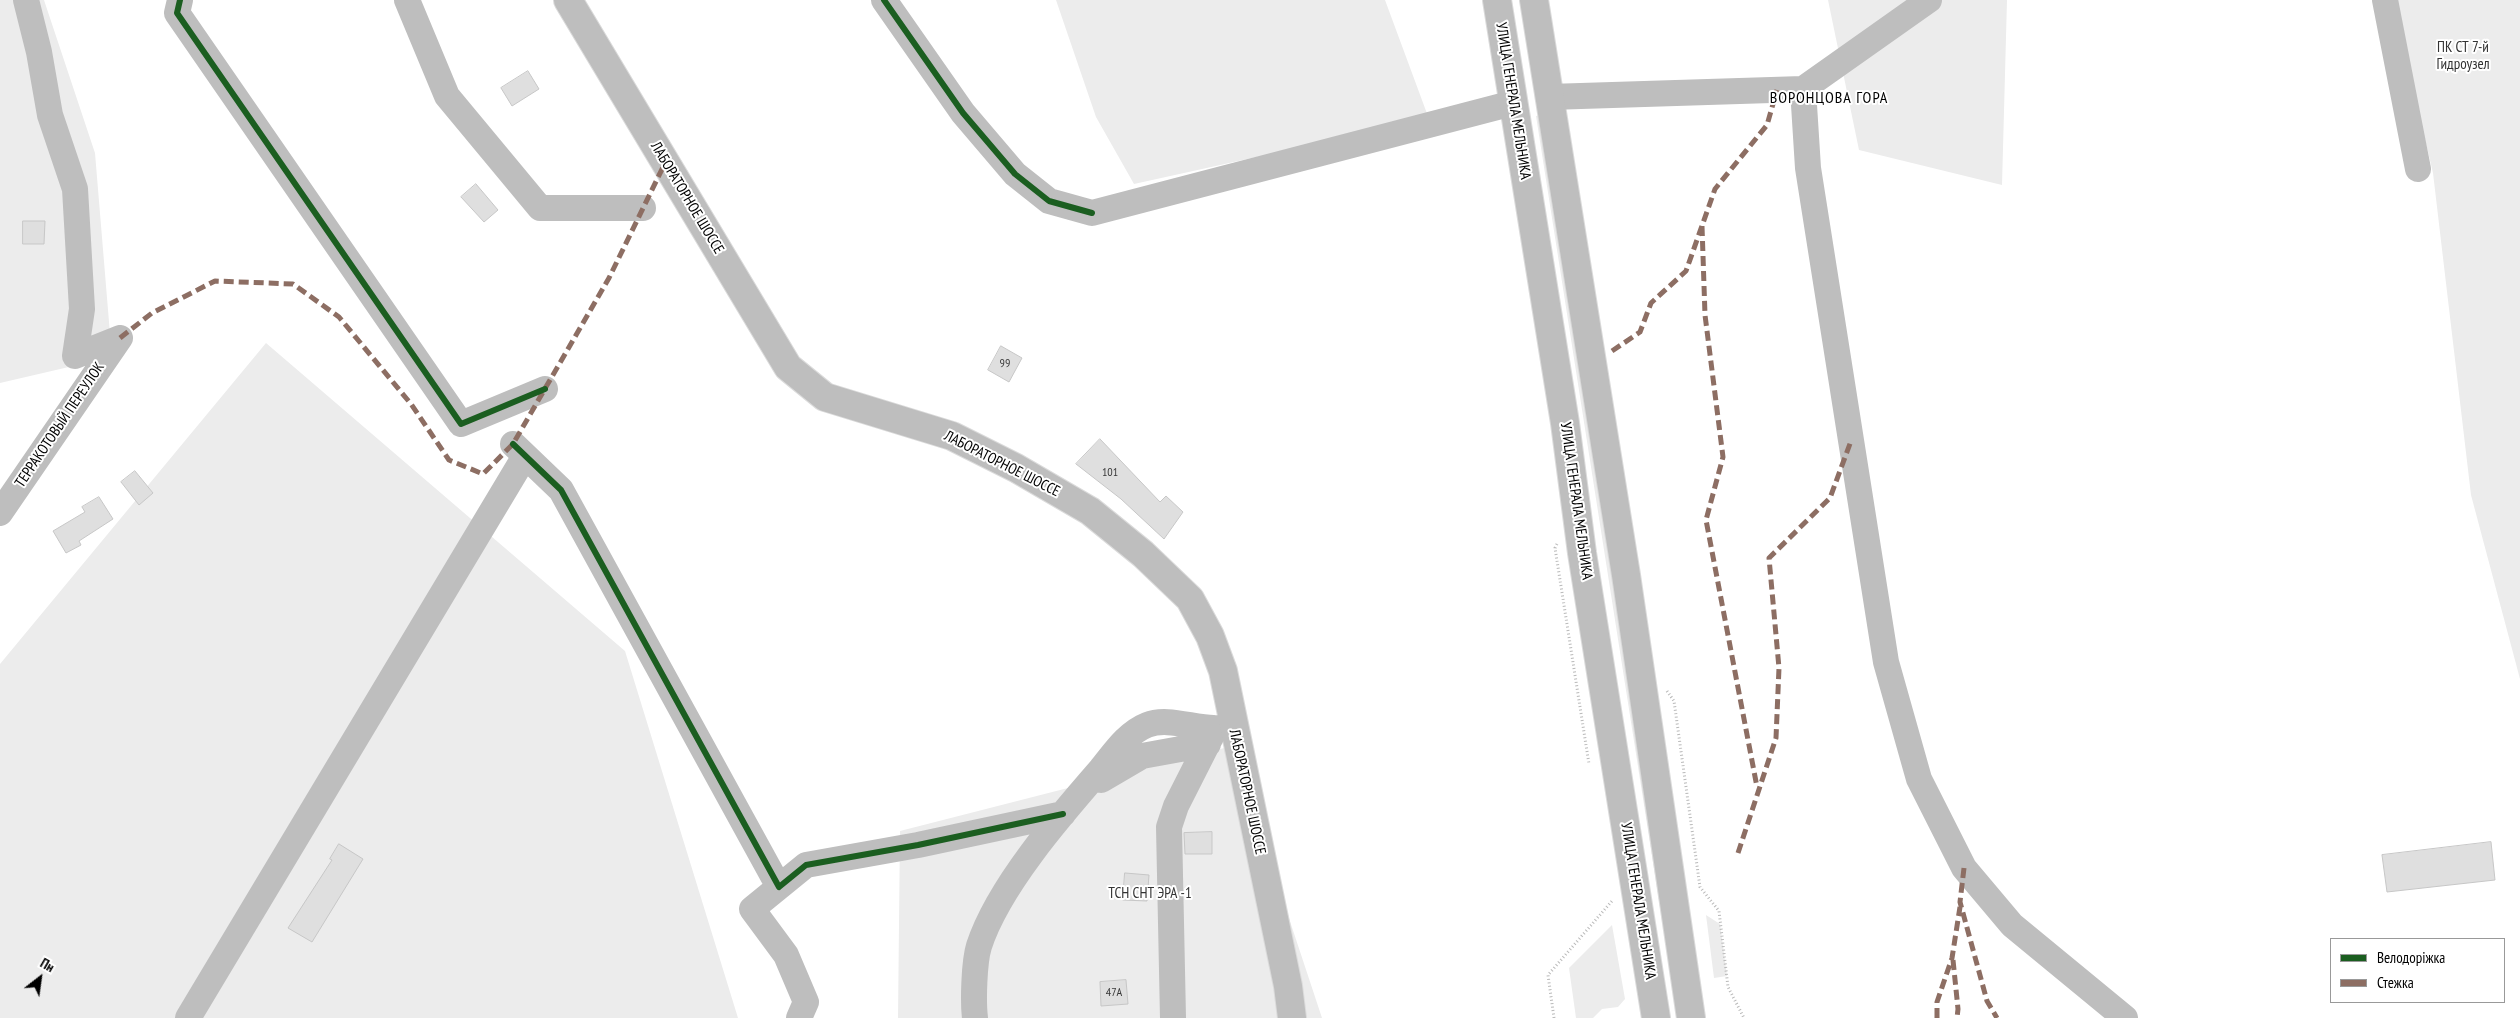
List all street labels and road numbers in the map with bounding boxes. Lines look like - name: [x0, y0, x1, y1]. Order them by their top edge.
- street label: УЛИЦА ГЕНЕРАЛА МЕЛЬНИКА: [1492, 21, 1534, 181]
- street label: ЛАБОРАТОРНОЕ ШОССЕ: [646, 139, 728, 257]
- street label: ТЕРРАКОТОВЫЙ ПЕРЕУЛОК: [11, 359, 109, 491]
- street label: УЛИЦА ГЕНЕРАЛА МЕЛЬНИКА: [1556, 421, 1596, 581]
- street label: ЛАБОРАТОРНОЕ ШОССЕ: [941, 427, 1063, 501]
- street label: ЛАБОРАТОРНОЕ ШОССЕ: [1225, 728, 1269, 856]
- street label: УЛИЦА ГЕНЕРАЛА МЕЛЬНИКА: [1617, 821, 1659, 981]

